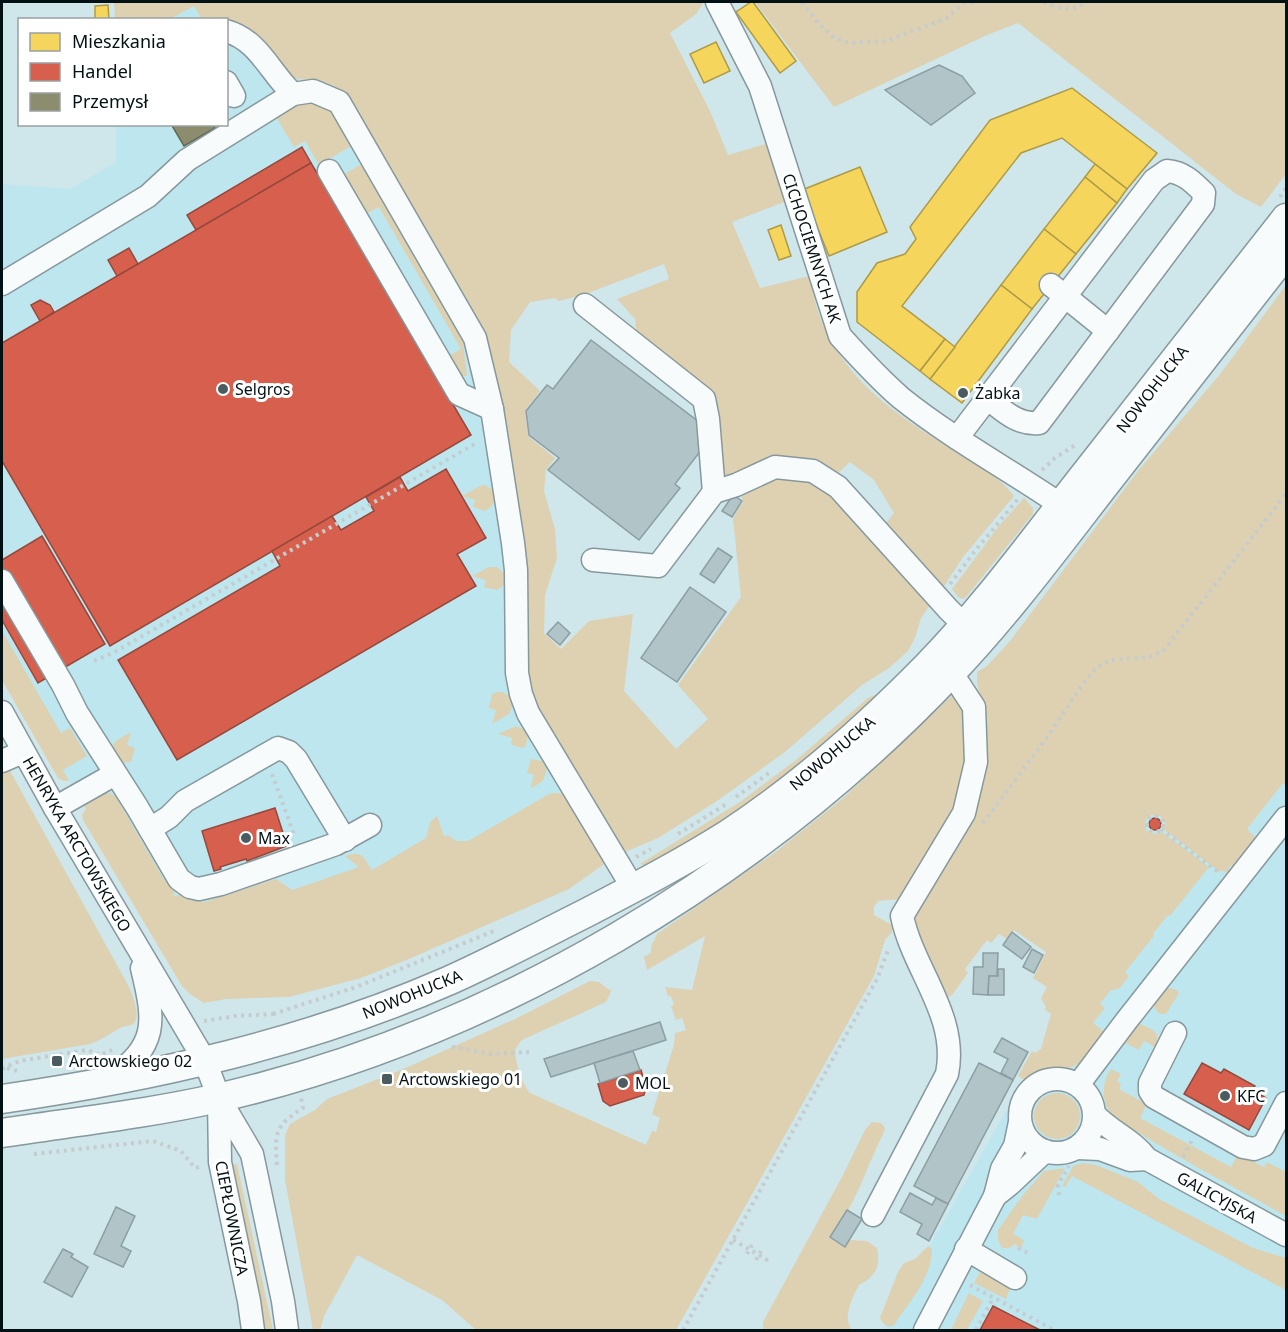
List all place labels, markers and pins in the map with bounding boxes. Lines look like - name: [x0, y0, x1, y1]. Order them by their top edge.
- place label: Selgros: [235, 378, 290, 400]
- marker: Selgros: [216, 382, 230, 396]
- place label: Żabka: [975, 382, 1021, 404]
- marker: Żabka: [956, 386, 970, 400]
- place label: Max: [258, 827, 290, 849]
- marker: Max: [239, 831, 253, 845]
- place label: Arctowskiego 02: [69, 1050, 192, 1072]
- marker: Arctowskiego 02: [50, 1054, 64, 1068]
- place label: Arctowskiego 01: [399, 1068, 522, 1090]
- marker: Arctowskiego 01: [380, 1072, 394, 1086]
- place label: MOL: [635, 1072, 670, 1094]
- marker: MOL: [616, 1076, 630, 1090]
- place label: KFC: [1237, 1085, 1265, 1107]
- marker: KFC: [1218, 1089, 1232, 1103]

